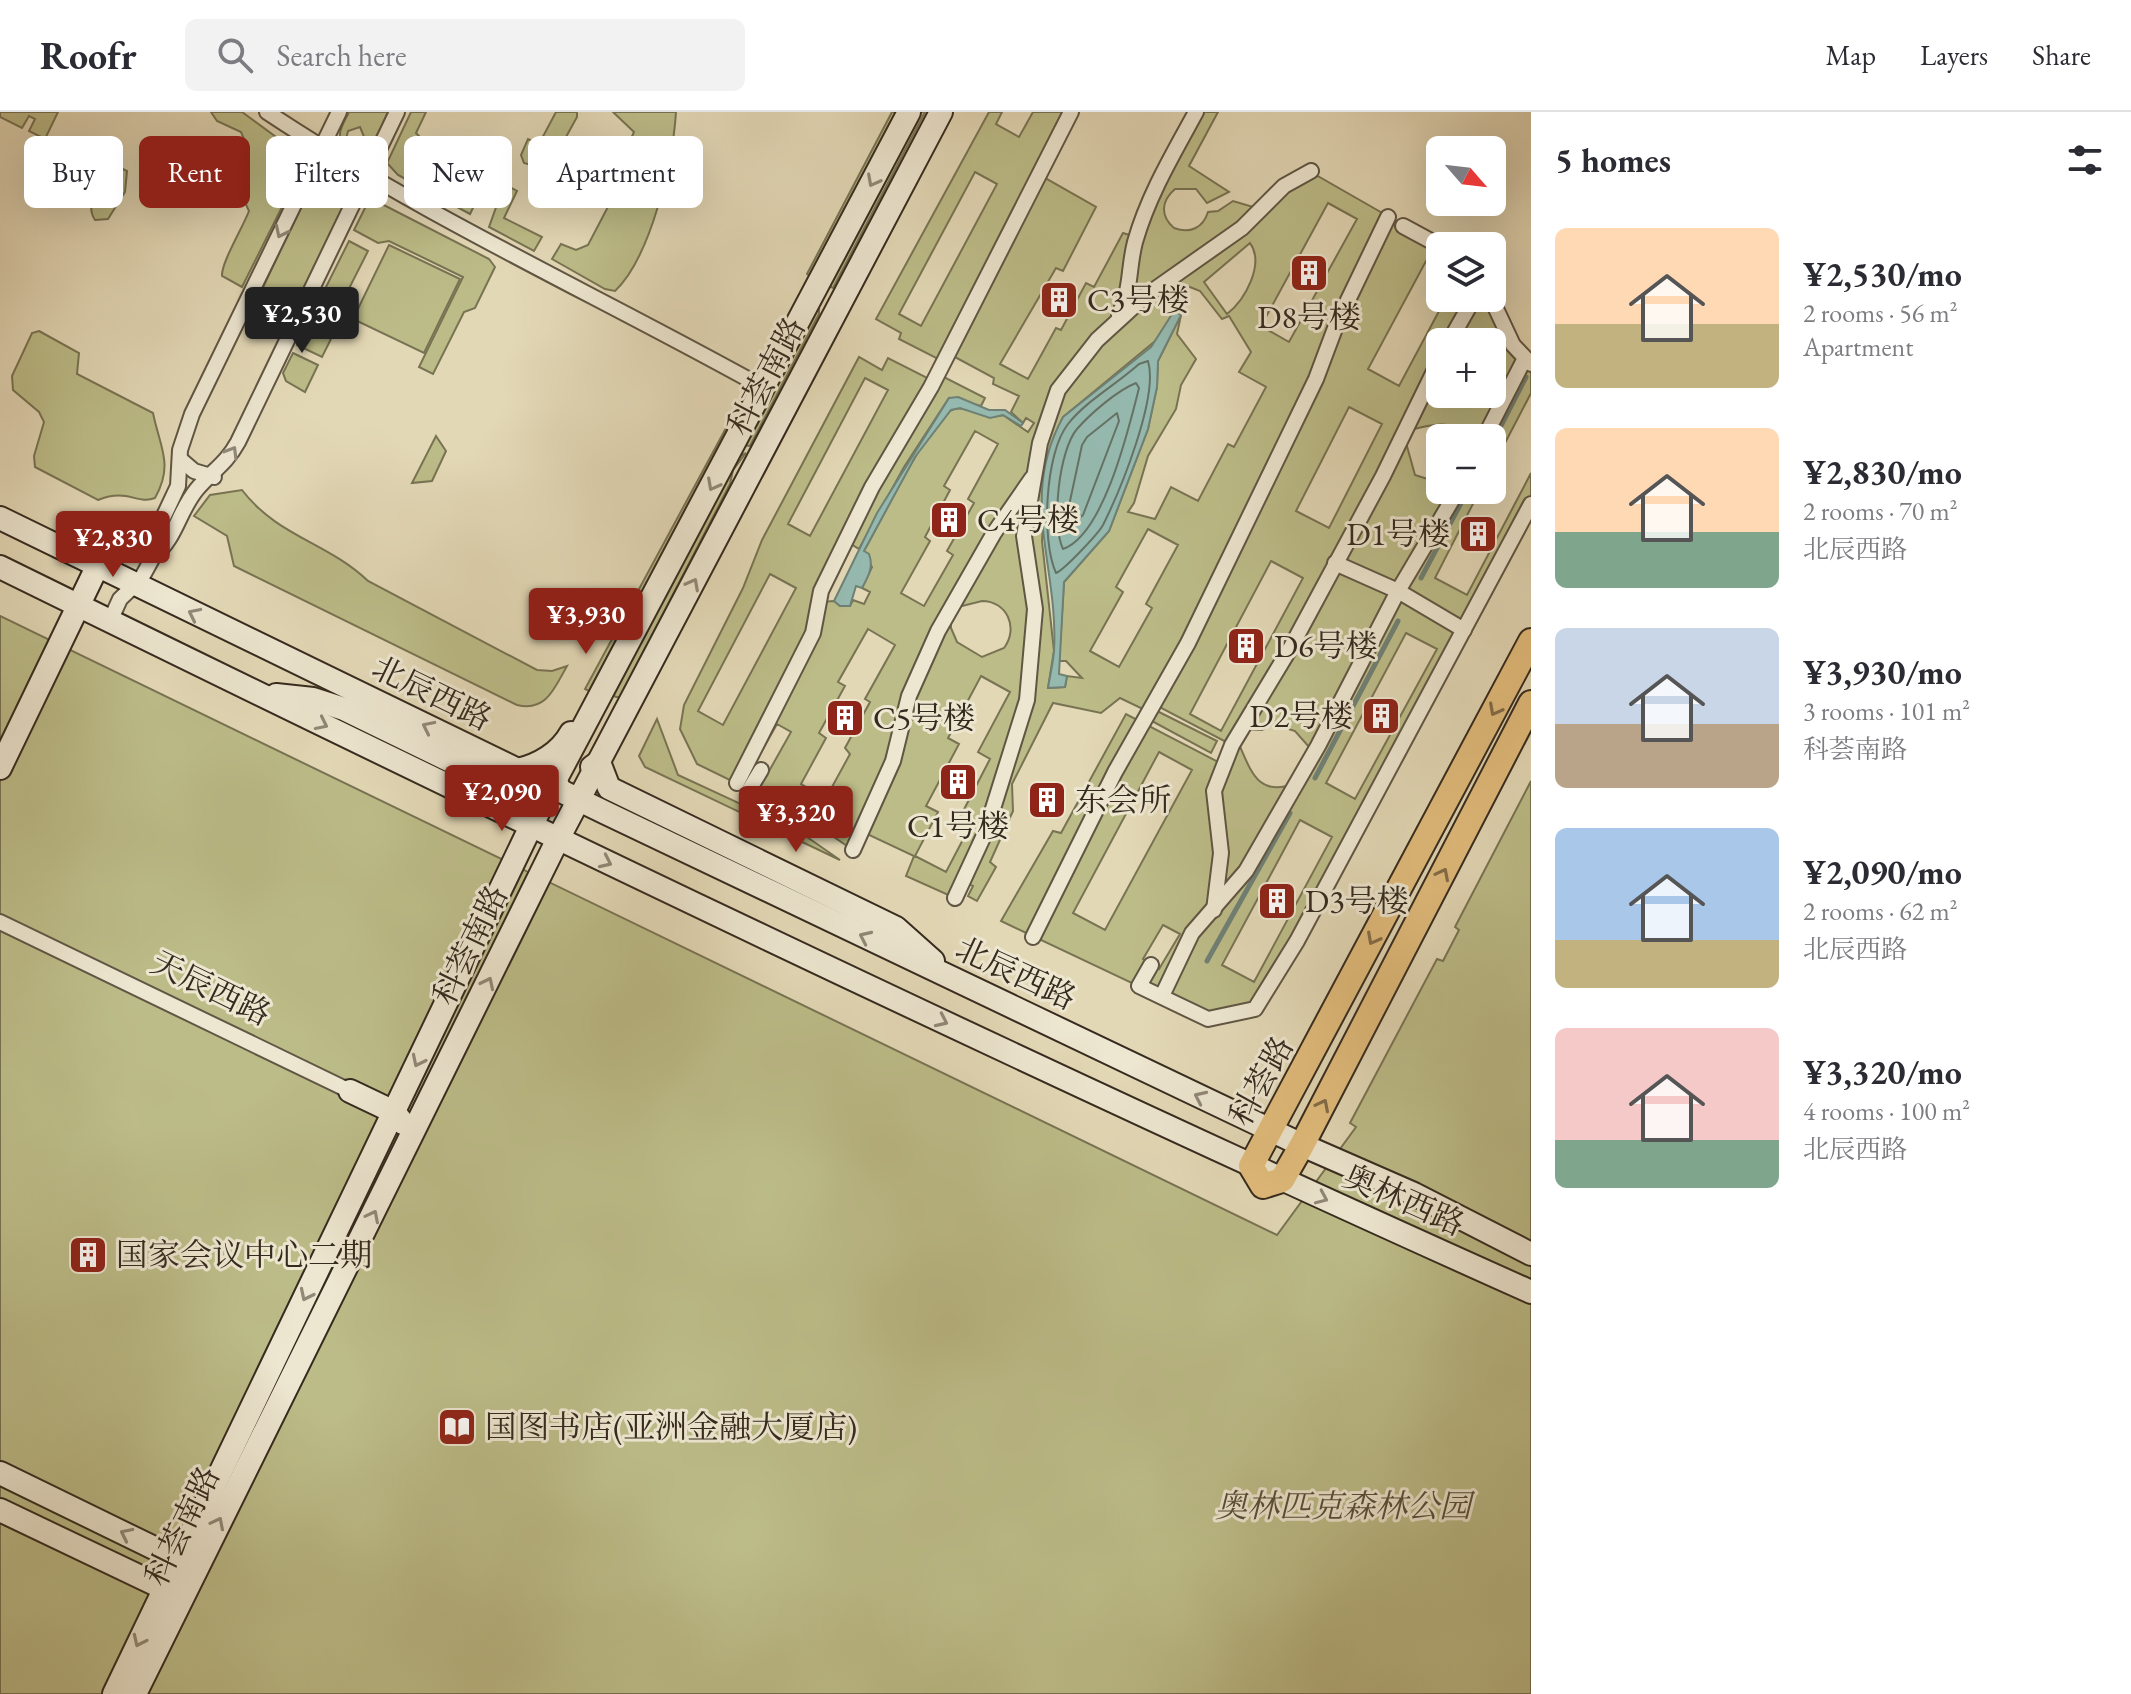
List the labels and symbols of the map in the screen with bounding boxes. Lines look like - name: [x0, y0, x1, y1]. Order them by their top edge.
- north arrow: [1426, 136, 1506, 216]
- one-way arrow: [867, 173, 882, 187]
- one-way arrow: [275, 224, 290, 239]
- building icon: D8号楼: [1288, 252, 1330, 294]
- building icon: C3号楼: [1038, 279, 1080, 321]
- place label: C3号楼: [1087, 279, 1189, 321]
- pin: ¥2,530: [237, 287, 367, 355]
- place label: D8号楼: [1257, 296, 1361, 338]
- street label: 科荟南路: [717, 310, 815, 442]
- one-way arrow: [222, 446, 238, 461]
- one-way arrow: [707, 477, 722, 492]
- building icon: C4号楼: [928, 499, 970, 541]
- place label: C4号楼: [977, 499, 1079, 541]
- pin: ¥2,830: [48, 511, 178, 579]
- place label: D1号楼: [1347, 513, 1450, 555]
- building icon: D1号楼: [1457, 513, 1499, 555]
- one-way arrow: [683, 578, 698, 592]
- pin: ¥3,930: [521, 588, 651, 656]
- one-way arrow: [188, 608, 203, 624]
- building icon: D6号楼: [1225, 625, 1267, 667]
- place label: D6号楼: [1274, 625, 1378, 667]
- street label: 北辰西路: [365, 646, 499, 740]
- place label: D2号楼: [1250, 695, 1353, 737]
- building icon: D2号楼: [1360, 695, 1402, 737]
- building icon: C5号楼: [824, 697, 866, 739]
- place label: C5号楼: [873, 697, 975, 739]
- one-way arrow: [1489, 701, 1504, 716]
- one-way arrow: [313, 714, 328, 730]
- one-way arrow: [422, 721, 437, 737]
- building icon: C1号楼: [937, 761, 979, 803]
- pin: ¥2,090: [437, 765, 567, 833]
- building icon: 东会所: [1026, 779, 1068, 821]
- place label: 东会所: [1075, 779, 1171, 821]
- pin: ¥3,320: [731, 786, 861, 854]
- place label: C1号楼: [907, 805, 1009, 847]
- one-way arrow: [598, 852, 612, 868]
- one-way arrow: [1433, 867, 1448, 882]
- street label: 科荟南路: [423, 878, 517, 1012]
- building icon: D3号楼: [1256, 880, 1298, 922]
- place label: D3号楼: [1305, 880, 1409, 922]
- street label: 北辰西路: [949, 927, 1083, 1019]
- one-way arrow: [858, 931, 873, 947]
- one-way arrow: [1368, 931, 1383, 946]
- street label: 天辰西路: [144, 941, 278, 1035]
- one-way arrow: [478, 976, 493, 991]
- one-way arrow: [934, 1011, 949, 1027]
- street label: 科荟路: [1219, 1029, 1303, 1133]
- one-way arrow: [413, 1052, 428, 1067]
- one-way arrow: [1194, 1091, 1209, 1107]
- one-way arrow: [1314, 1098, 1329, 1113]
- street label: 奥林西路: [1337, 1155, 1471, 1245]
- one-way arrow: [1314, 1189, 1328, 1205]
- one-way arrow: [363, 1209, 378, 1224]
- building icon: 国家会议中心二期: [67, 1234, 109, 1276]
- place label: 国家会议中心二期: [116, 1234, 372, 1276]
- one-way arrow: [300, 1287, 316, 1301]
- library icon: 国图书店(亚洲金融大厦店): [436, 1406, 478, 1448]
- place label: 国图书店(亚洲金融大厦店): [485, 1406, 857, 1448]
- street label: 科荟南路: [135, 1459, 229, 1593]
- park label: 奥林匹克森林公园: [1215, 1485, 1476, 1527]
- one-way arrow: [209, 1517, 224, 1532]
- one-way arrow: [120, 1527, 134, 1543]
- one-way arrow: [133, 1633, 149, 1647]

